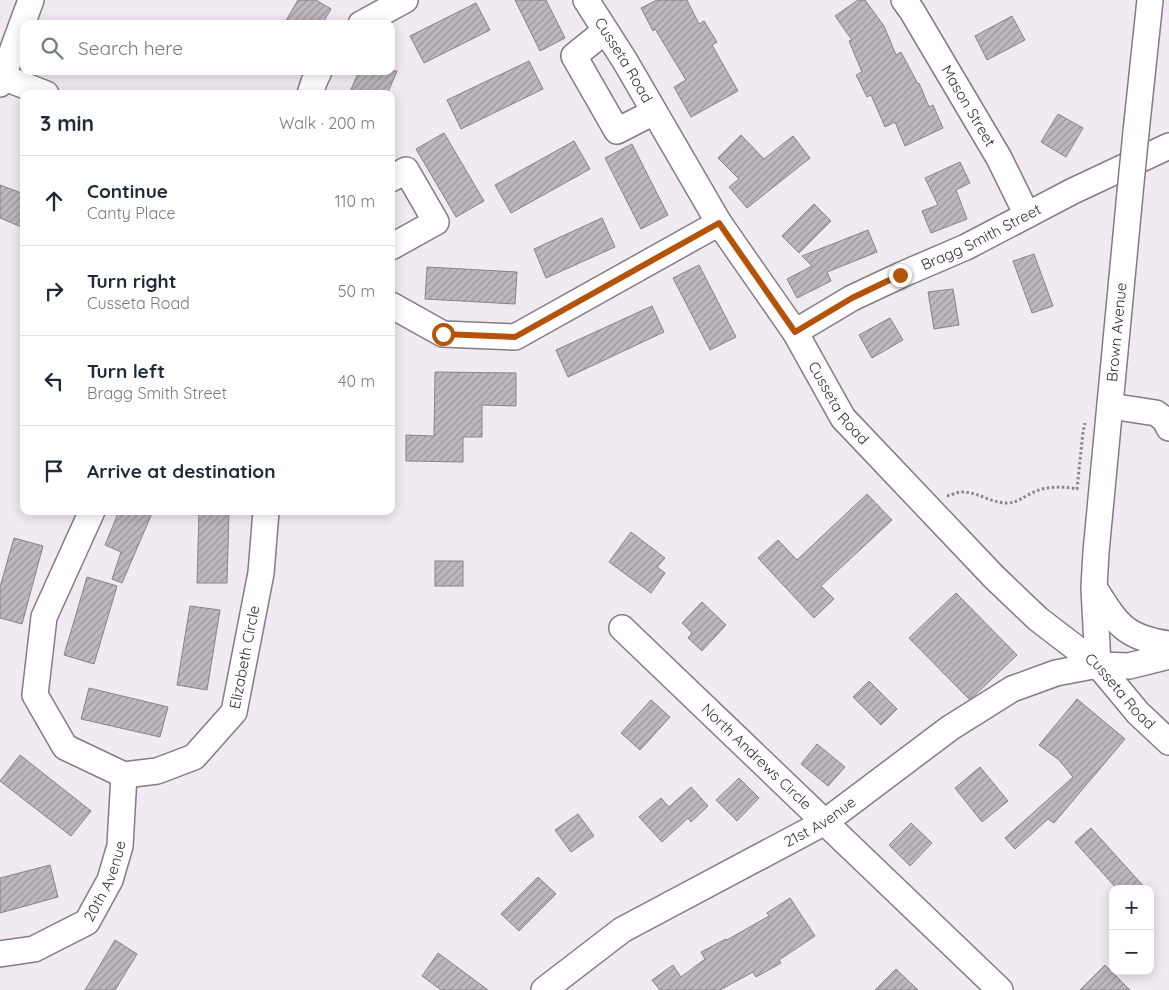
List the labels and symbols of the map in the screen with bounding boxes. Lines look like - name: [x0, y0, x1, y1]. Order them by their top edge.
- street label: Cusseta Road: [591, 14, 657, 106]
- street label: Mason Street: [937, 62, 1000, 150]
- street label: Bragg Smith Street: [918, 199, 1044, 274]
- route end: [889, 264, 912, 287]
- street label: Brown Avenue: [1102, 282, 1130, 383]
- route start: [432, 323, 455, 346]
- street label: Cusseta Road: [804, 358, 873, 448]
- street label: Elizabeth Circle: [225, 604, 263, 710]
- street label: Cusseta Road: [1081, 649, 1159, 733]
- street label: North Andrews Circle: [698, 699, 816, 813]
- street label: 21st Avenue: [780, 792, 859, 851]
- street label: 20th Avenue: [79, 840, 129, 925]

